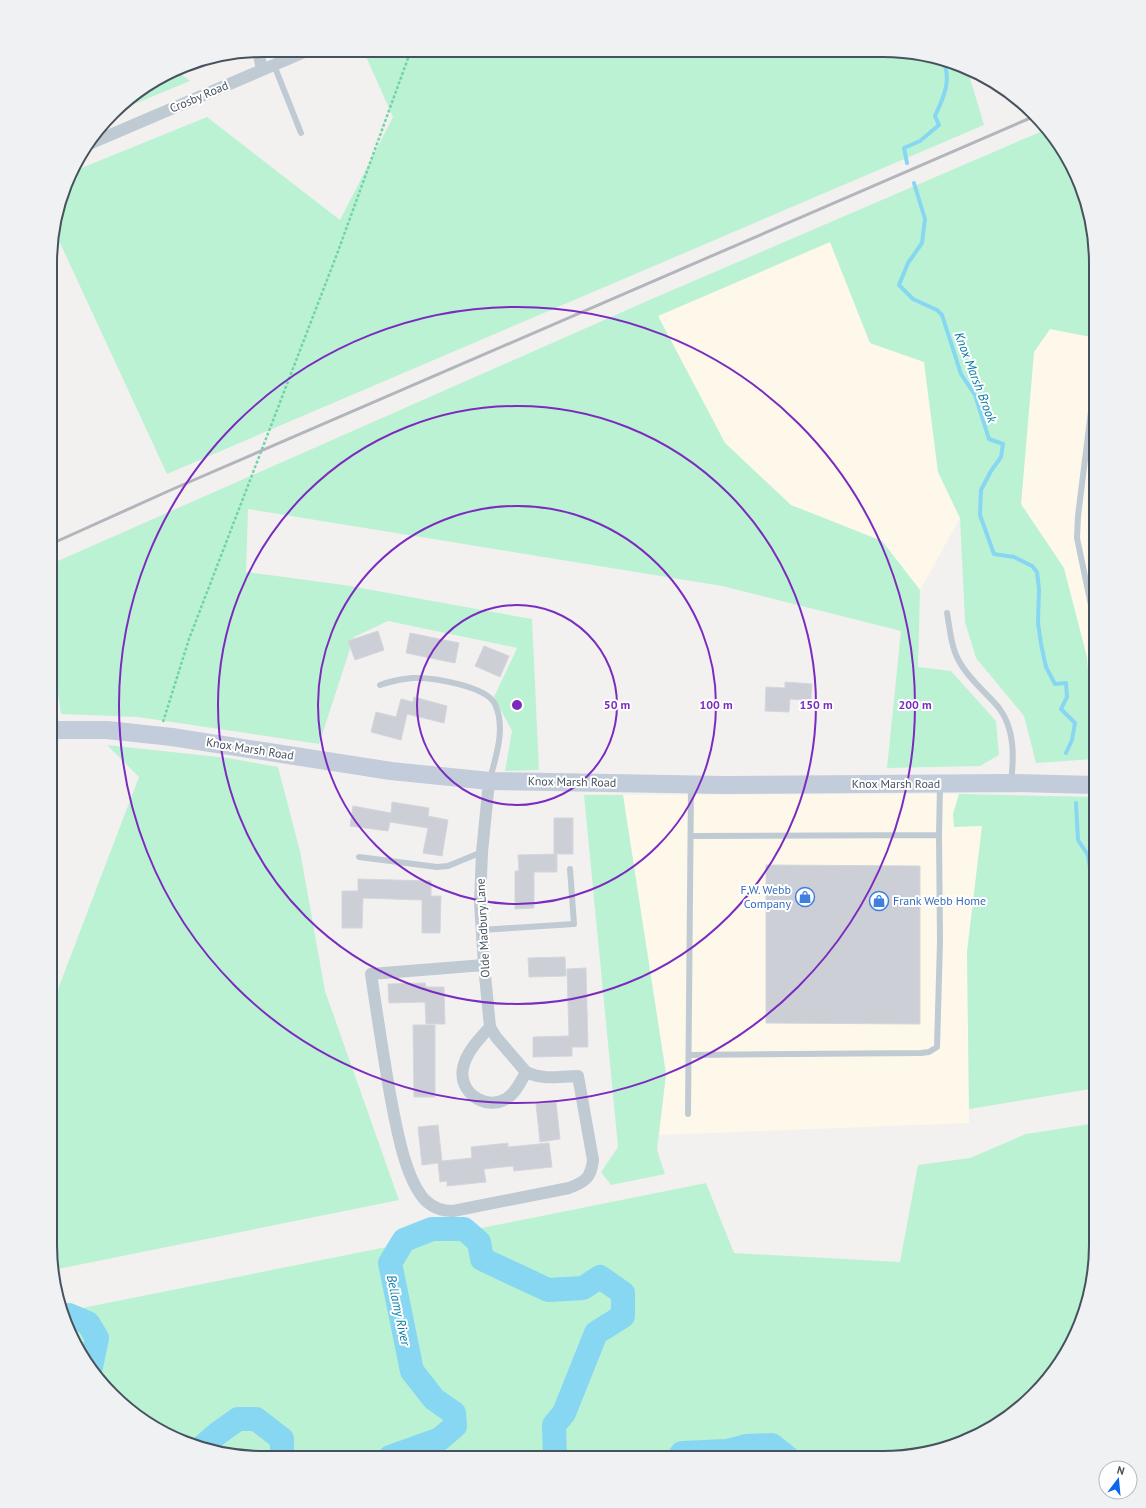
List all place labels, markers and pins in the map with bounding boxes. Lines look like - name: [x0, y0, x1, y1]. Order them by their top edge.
- centre of rings: [510, 698, 524, 712]
- place label: F.W. Webb Company: [740, 882, 791, 911]
- shop icon: F.W. Webb Company: [794, 886, 816, 908]
- shop icon: Frank Webb Home: [868, 890, 890, 912]
- place label: Frank Webb Home: [893, 893, 986, 908]

